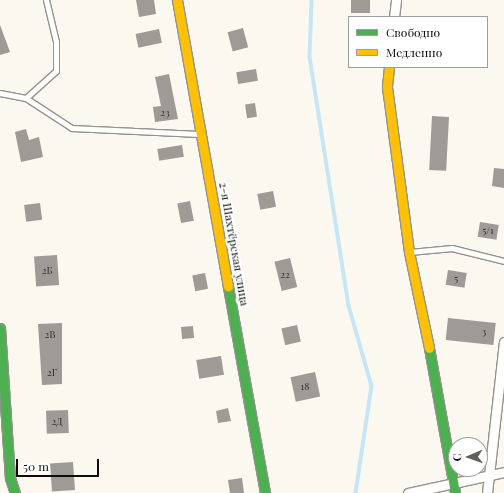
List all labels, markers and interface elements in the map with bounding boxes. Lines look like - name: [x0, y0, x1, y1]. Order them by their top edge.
- legend: [348, 16, 488, 68]
- text: Свободно: [386, 24, 440, 40]
- text: Медленно: [386, 44, 442, 60]
- house number: 23: [160, 107, 170, 119]
- street label: 2-я Шахтёрская улица: [216, 181, 252, 307]
- house number: 5/1: [482, 225, 494, 237]
- house number: 2Б: [42, 265, 52, 277]
- house number: 22: [280, 269, 290, 281]
- house number: 5: [454, 273, 458, 285]
- house number: 3: [482, 326, 486, 338]
- house number: 2В: [44, 329, 56, 341]
- house number: 2Г: [47, 367, 57, 379]
- house number: 18: [301, 381, 309, 393]
- house number: 2Д: [51, 416, 63, 428]
- north arrow: [448, 437, 488, 477]
- scale bar: [18, 451, 101, 477]
- text: С: [449, 453, 464, 462]
- text: 50 m: [23, 458, 49, 474]

